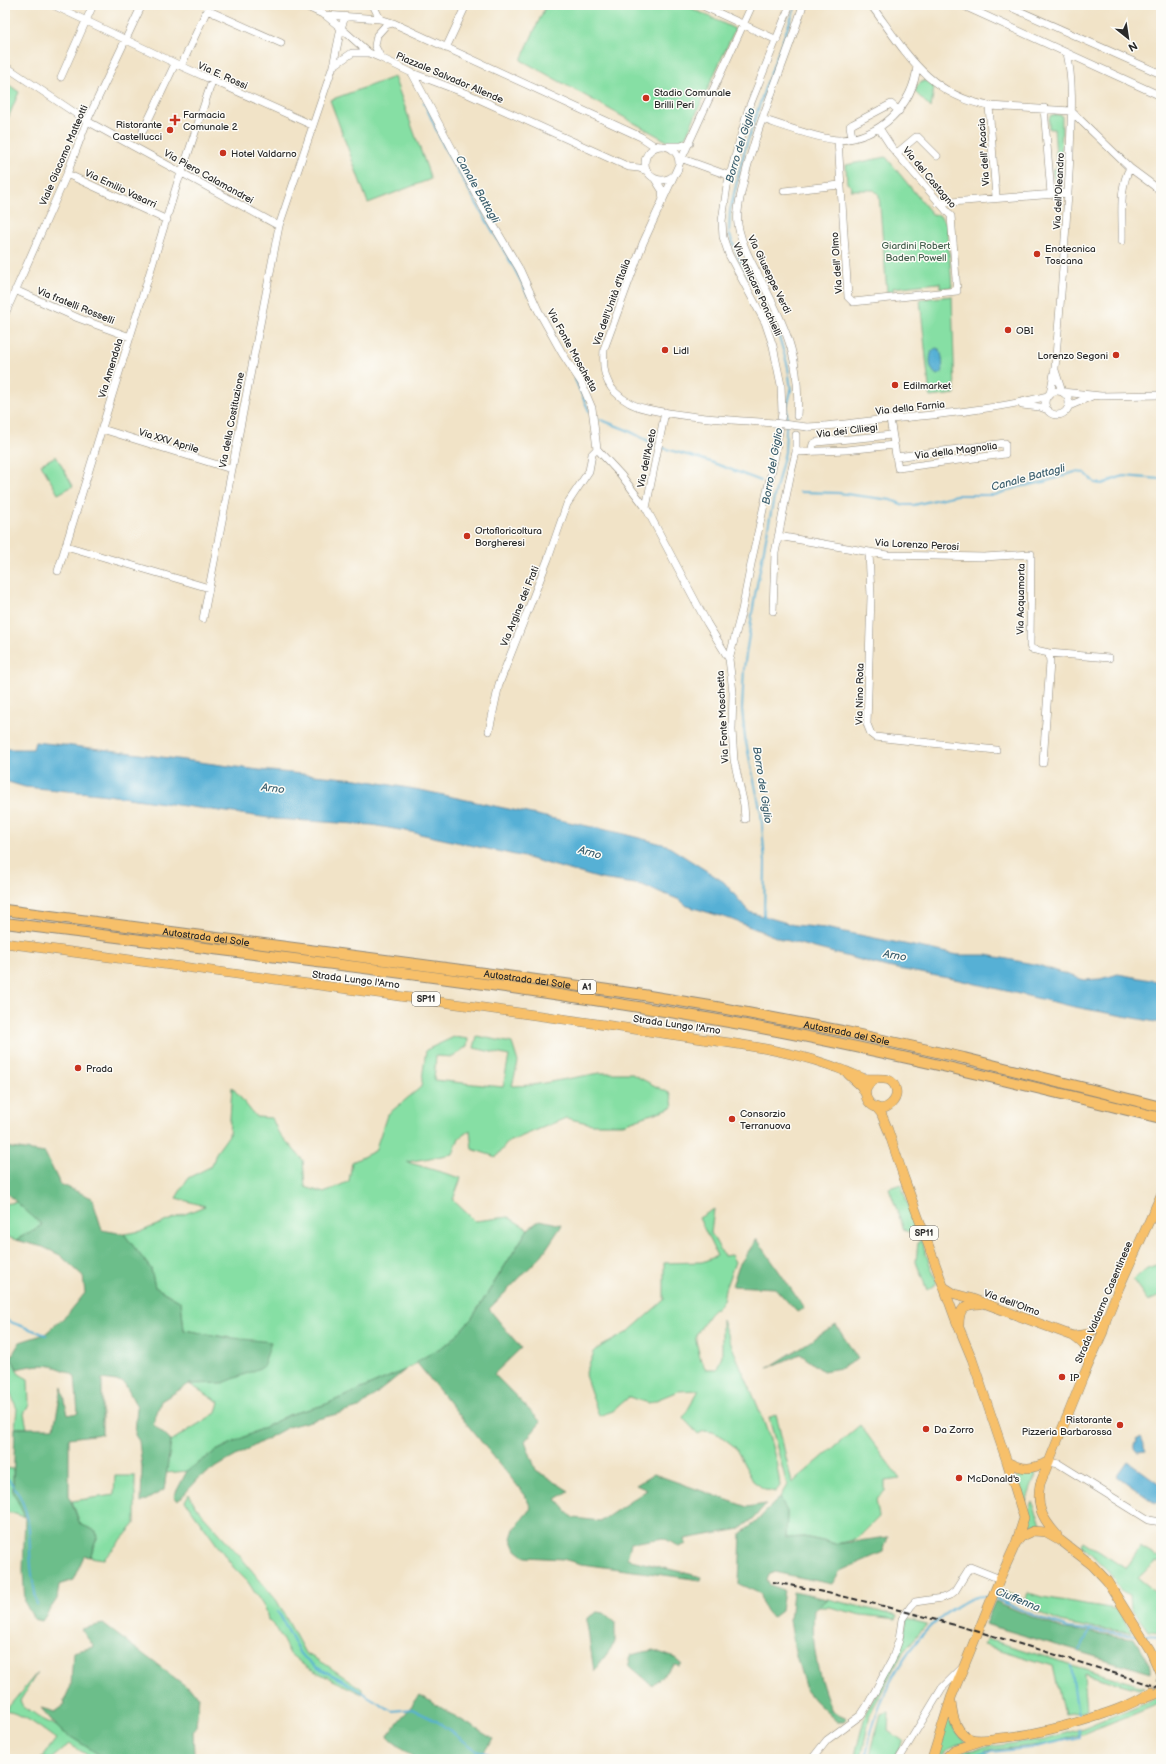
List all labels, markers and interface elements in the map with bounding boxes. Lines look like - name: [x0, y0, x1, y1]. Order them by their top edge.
- north arrow: [1108, 18, 1148, 58]
- text: N: [1126, 39, 1140, 54]
- street label: Piazzale Salvador Allende: [394, 50, 505, 106]
- street label: Via E. Rossi: [196, 60, 249, 92]
- place label: Stadio Comunale Brilli Peri: [654, 87, 731, 111]
- marker: Stadio Comunale Brilli Peri: [641, 93, 651, 103]
- street label: Viale Giacomo Matteotti: [37, 103, 91, 208]
- water label: Borro del Giglio: [723, 106, 758, 184]
- place label: Farmacia Comunale 2: [183, 109, 238, 133]
- marker: Farmacia Comunale 2: [170, 115, 180, 125]
- street label: Via dell' Acacia: [976, 117, 992, 186]
- place label: Ristorante Castellucci: [113, 119, 162, 143]
- marker: Ristorante Castellucci: [165, 125, 175, 135]
- street label: Via del Castagno: [900, 144, 959, 211]
- street label: Via Piero Calamandrei: [162, 147, 256, 207]
- marker: Hotel Valdarno: [218, 148, 228, 158]
- place label: Hotel Valdarno: [231, 148, 297, 160]
- street label: Via dell'Oleandro: [1051, 152, 1067, 230]
- water label: Canale Battagli: [453, 153, 502, 226]
- street label: Via Emilio Vasarri: [83, 167, 158, 211]
- street label: Via dell' Olmo: [829, 231, 845, 294]
- street label: Via Giuseppe Verdi: [745, 233, 793, 316]
- park label: Giardini Robert Baden Powell: [882, 240, 950, 264]
- street label: Via Amilcare Ponchielli: [730, 241, 784, 338]
- place label: Enotecnica Toscana: [1045, 243, 1096, 267]
- marker: Enotecnica Toscana: [1032, 249, 1042, 259]
- street label: Via dell'Unità d'Italia: [591, 257, 633, 347]
- street label: Via fratelli Rosselli: [35, 285, 116, 327]
- street label: Via Fonte Moschetta: [544, 307, 600, 394]
- marker: OBI: [1003, 325, 1013, 335]
- place label: OBI: [1016, 325, 1034, 337]
- street label: Via Amendola: [96, 337, 126, 400]
- marker: Lidl: [660, 345, 670, 355]
- place label: Lidl: [673, 345, 689, 357]
- place label: Lorenzo Segoni: [1038, 350, 1108, 362]
- marker: Lorenzo Segoni: [1111, 350, 1121, 360]
- street label: Via della Costituzione: [217, 371, 247, 469]
- marker: Edilmarket: [890, 380, 900, 390]
- place label: Edilmarket: [903, 380, 951, 392]
- street label: Via della Farnia: [875, 398, 946, 418]
- street label: Via dei Ciliegi: [816, 421, 878, 441]
- street label: Via XXV Aprile: [137, 426, 200, 456]
- water label: Borro del Giglio: [759, 426, 786, 505]
- street label: Via dell'Aceto: [635, 427, 659, 489]
- street label: Via della Magnolia: [914, 440, 998, 462]
- water label: Canale Battagli: [990, 461, 1067, 494]
- place label: Ortofloricoltura Borgheresi: [475, 525, 542, 549]
- marker: Ortofloricoltura Borgheresi: [462, 531, 472, 541]
- street label: Via Lorenzo Perosi: [875, 537, 959, 553]
- street label: Via Acquamorta: [1014, 563, 1028, 635]
- street label: Via Argine dei Frati: [498, 564, 542, 648]
- street label: Via Nino Rota: [853, 663, 867, 725]
- street label: Via Fonte Moschetta: [715, 670, 731, 764]
- water label: Borro del Giglio: [750, 746, 775, 825]
- water label: Arno: [260, 781, 286, 796]
- water label: Arno: [576, 843, 603, 862]
- street label: Autostrada del Sole: [162, 926, 250, 949]
- water label: Arno: [881, 947, 908, 964]
- street label: Autostrada del Sole: [483, 968, 572, 992]
- street label: Strada Lungo l'Arno: [311, 969, 401, 991]
- road number: A1: [578, 980, 596, 994]
- road number: SP11: [412, 992, 440, 1006]
- street label: Strada Lungo l'Arno: [632, 1013, 722, 1037]
- street label: Autostrada del Sole: [803, 1019, 891, 1048]
- marker: Prada: [73, 1063, 83, 1073]
- place label: Prada: [86, 1063, 113, 1075]
- place label: Consorzio Terranuova: [740, 1108, 791, 1132]
- marker: Consorzio Terranuova: [727, 1114, 737, 1124]
- road number: SP11: [910, 1226, 938, 1240]
- street label: Strada Valdarno Casentinese: [1073, 1240, 1135, 1365]
- street label: Via dell'Olmo: [982, 1287, 1042, 1319]
- marker: IP: [1057, 1372, 1067, 1382]
- place label: IP: [1070, 1372, 1080, 1384]
- place label: Ristorante Pizzeria Barbarossa: [1022, 1414, 1112, 1438]
- marker: Ristorante Pizzeria Barbarossa: [1115, 1420, 1125, 1430]
- marker: Da Zorro: [921, 1424, 931, 1434]
- place label: Da Zorro: [934, 1424, 974, 1436]
- marker: McDonald's: [954, 1473, 964, 1483]
- place label: McDonald's: [967, 1473, 1020, 1485]
- water label: Ciuffenna: [994, 1585, 1042, 1614]

